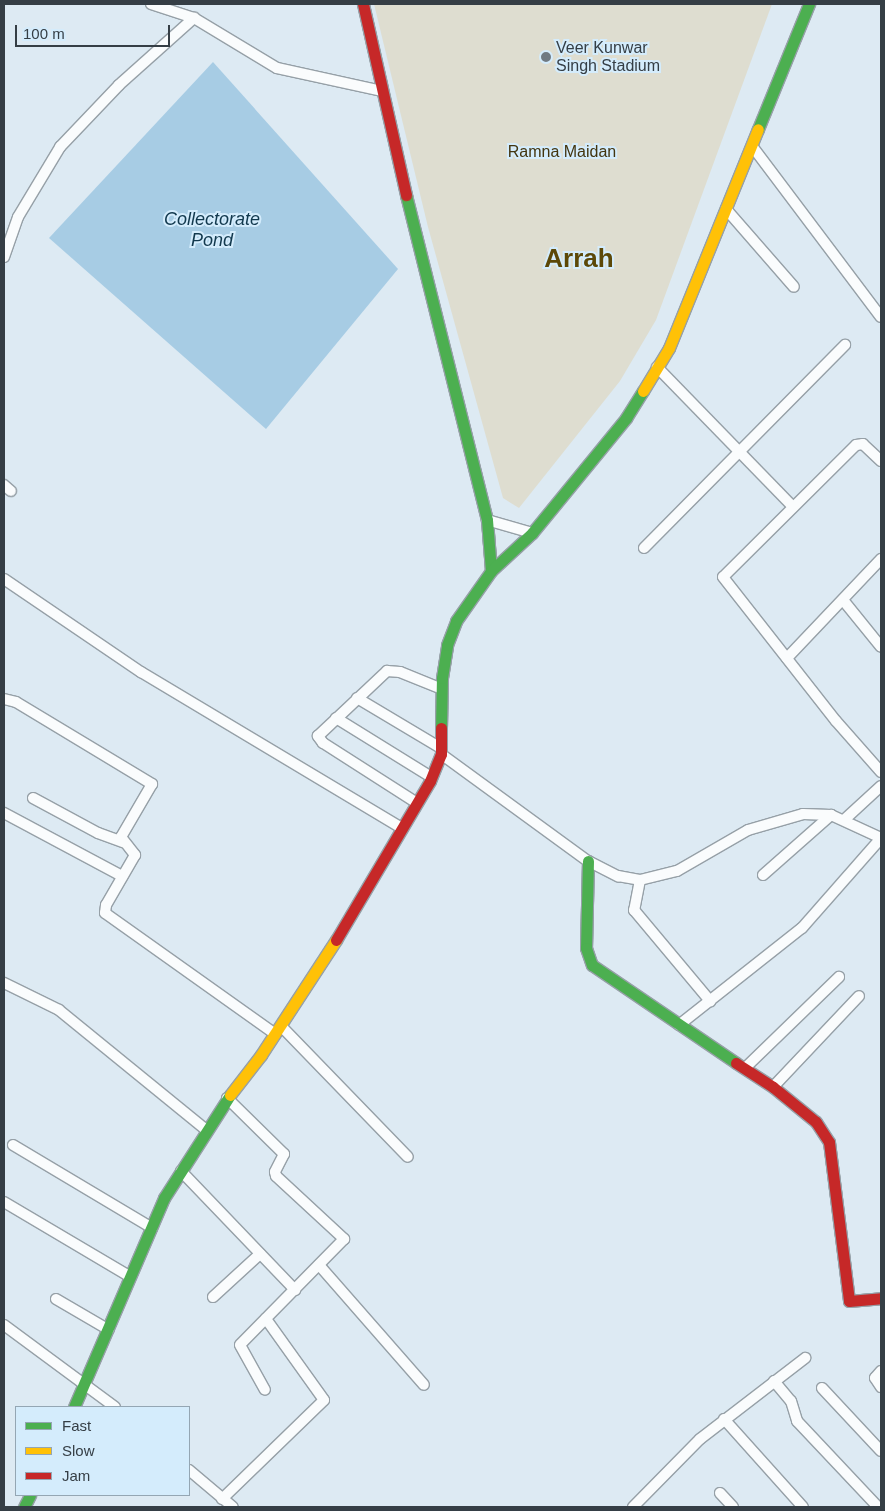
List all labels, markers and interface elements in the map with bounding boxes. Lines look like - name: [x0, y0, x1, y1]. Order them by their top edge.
- scale bar: [18, 15, 172, 47]
- text: 100 m: [23, 25, 65, 42]
- place label: Veer Kunwar Singh Stadium: [556, 38, 660, 76]
- marker: Veer Kunwar Singh Stadium: [540, 51, 552, 63]
- park label: Ramna Maidan: [508, 142, 616, 162]
- water label: Collectorate Pond: [164, 209, 260, 252]
- district label: Arrah: [544, 243, 614, 275]
- legend: [15, 1406, 190, 1496]
- text: Fast: [62, 1417, 91, 1434]
- text: Slow: [62, 1442, 95, 1459]
- text: Jam: [62, 1467, 90, 1484]

